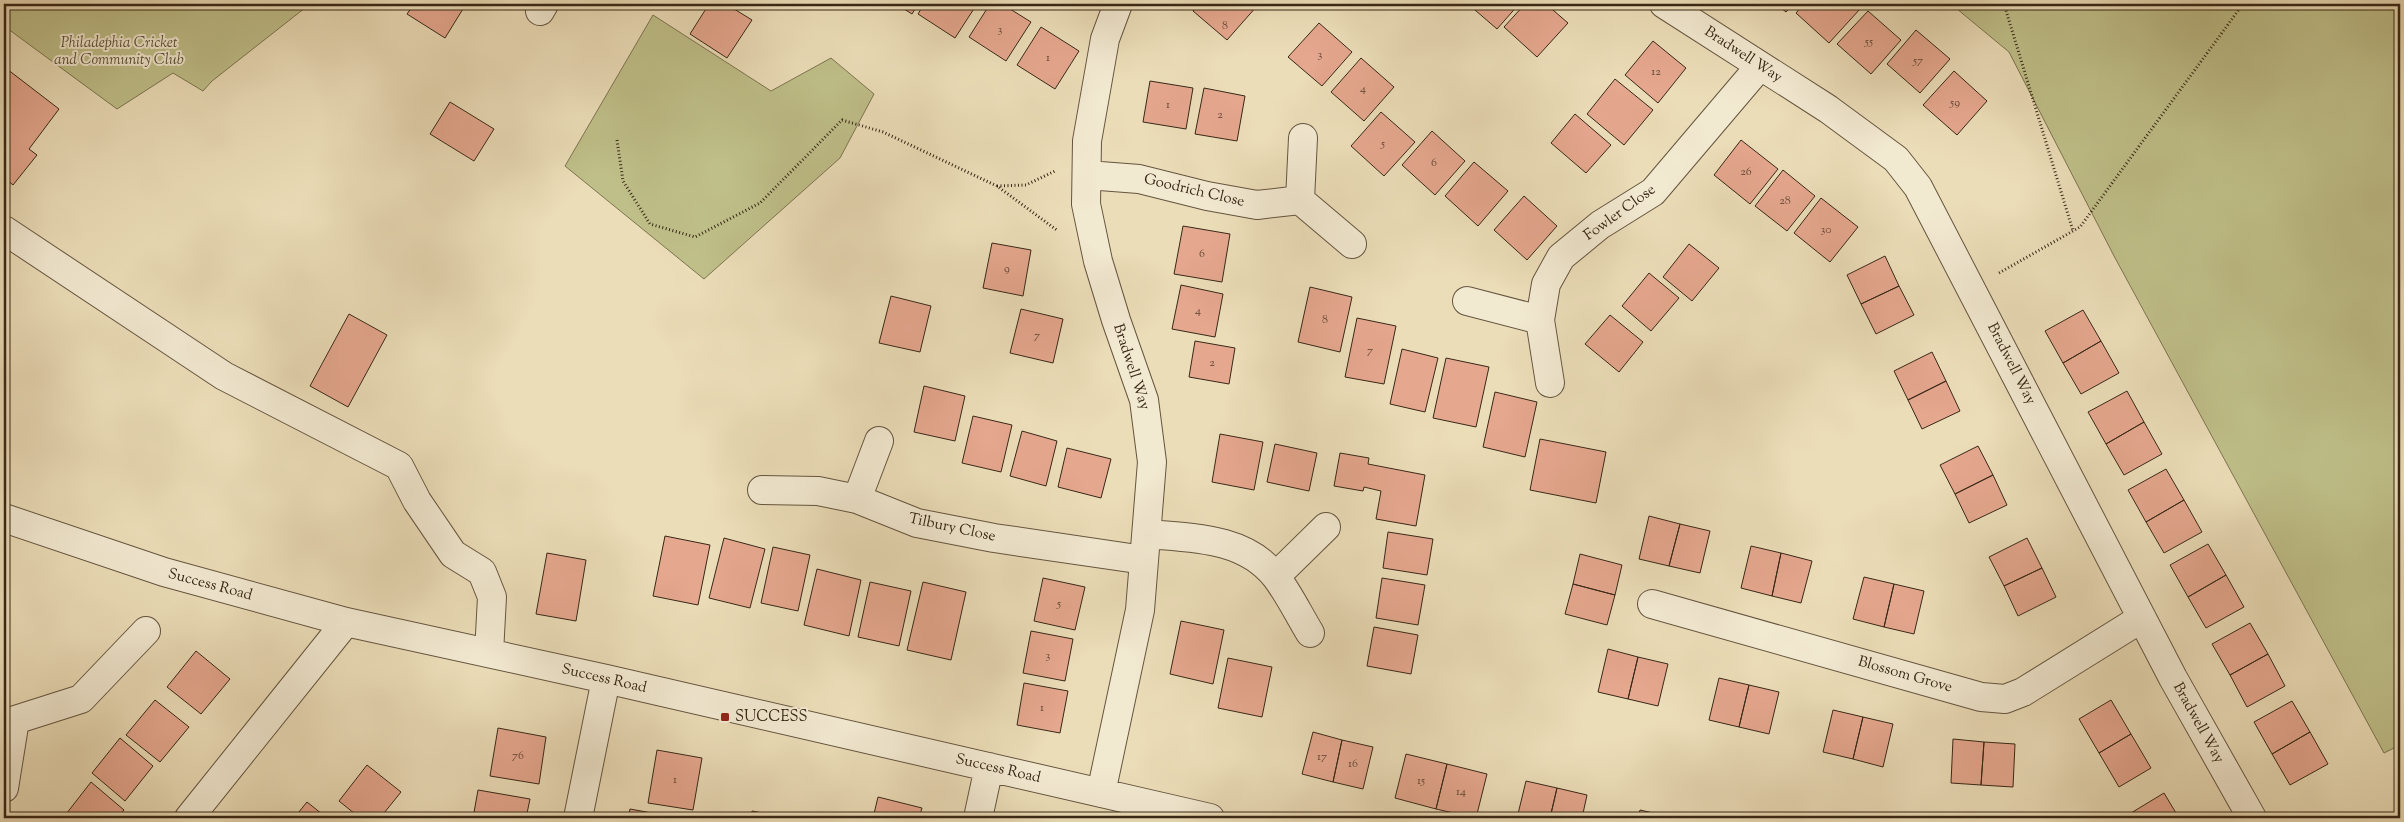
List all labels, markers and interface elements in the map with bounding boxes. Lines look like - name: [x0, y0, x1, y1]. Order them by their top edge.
- house number: 8: [1222, 17, 1228, 35]
- house number: 3: [998, 21, 1003, 39]
- street label: Bradwell Way: [1700, 22, 1787, 88]
- park label: Philadephia Cricket and Community Club: [54, 33, 184, 71]
- house number: 55: [1864, 33, 1873, 51]
- house number: 3: [1318, 46, 1323, 64]
- house number: 1: [1046, 49, 1050, 67]
- house number: 57: [1912, 52, 1923, 70]
- house number: 12: [1651, 63, 1661, 81]
- house number: 4: [1360, 80, 1366, 98]
- house number: 59: [1949, 94, 1960, 112]
- house number: 1: [1166, 96, 1170, 114]
- house number: 2: [1217, 106, 1223, 124]
- house number: 5: [1380, 135, 1385, 153]
- house number: 6: [1431, 154, 1437, 172]
- house number: 26: [1740, 163, 1752, 181]
- street label: Goodrich Close: [1142, 169, 1246, 213]
- street label: Fowler Close: [1580, 180, 1660, 246]
- house number: 28: [1779, 192, 1791, 210]
- house number: 30: [1820, 221, 1832, 239]
- house number: 6: [1199, 245, 1205, 263]
- house number: 9: [1004, 260, 1010, 278]
- house number: 4: [1195, 302, 1201, 320]
- house number: 8: [1322, 311, 1328, 329]
- street label: Bradwell Way: [1981, 319, 2041, 409]
- street label: Bradwell Way: [1107, 321, 1155, 413]
- house number: 7: [1034, 327, 1040, 345]
- house number: 7: [1367, 342, 1373, 360]
- house number: 2: [1209, 354, 1215, 372]
- street label: Tilbury Close: [906, 509, 998, 547]
- street label: Success Road: [165, 564, 255, 607]
- house number: 5: [1056, 595, 1061, 613]
- house number: 3: [1046, 647, 1051, 665]
- street label: Blossom Grove: [1855, 651, 1955, 699]
- street label: Success Road: [559, 659, 649, 699]
- street label: Bradwell Way: [2167, 679, 2229, 768]
- house number: 1: [1040, 699, 1044, 717]
- place label: SUCCESS: [735, 707, 807, 728]
- marker: SUCCESS: [719, 711, 731, 723]
- house number: 76: [512, 747, 524, 765]
- house number: 17: [1317, 748, 1327, 766]
- street label: Success Road: [953, 749, 1043, 789]
- house number: 16: [1348, 755, 1358, 773]
- house number: 1: [673, 771, 677, 789]
- house number: 15: [1417, 772, 1425, 790]
- house number: 14: [1456, 783, 1466, 801]

